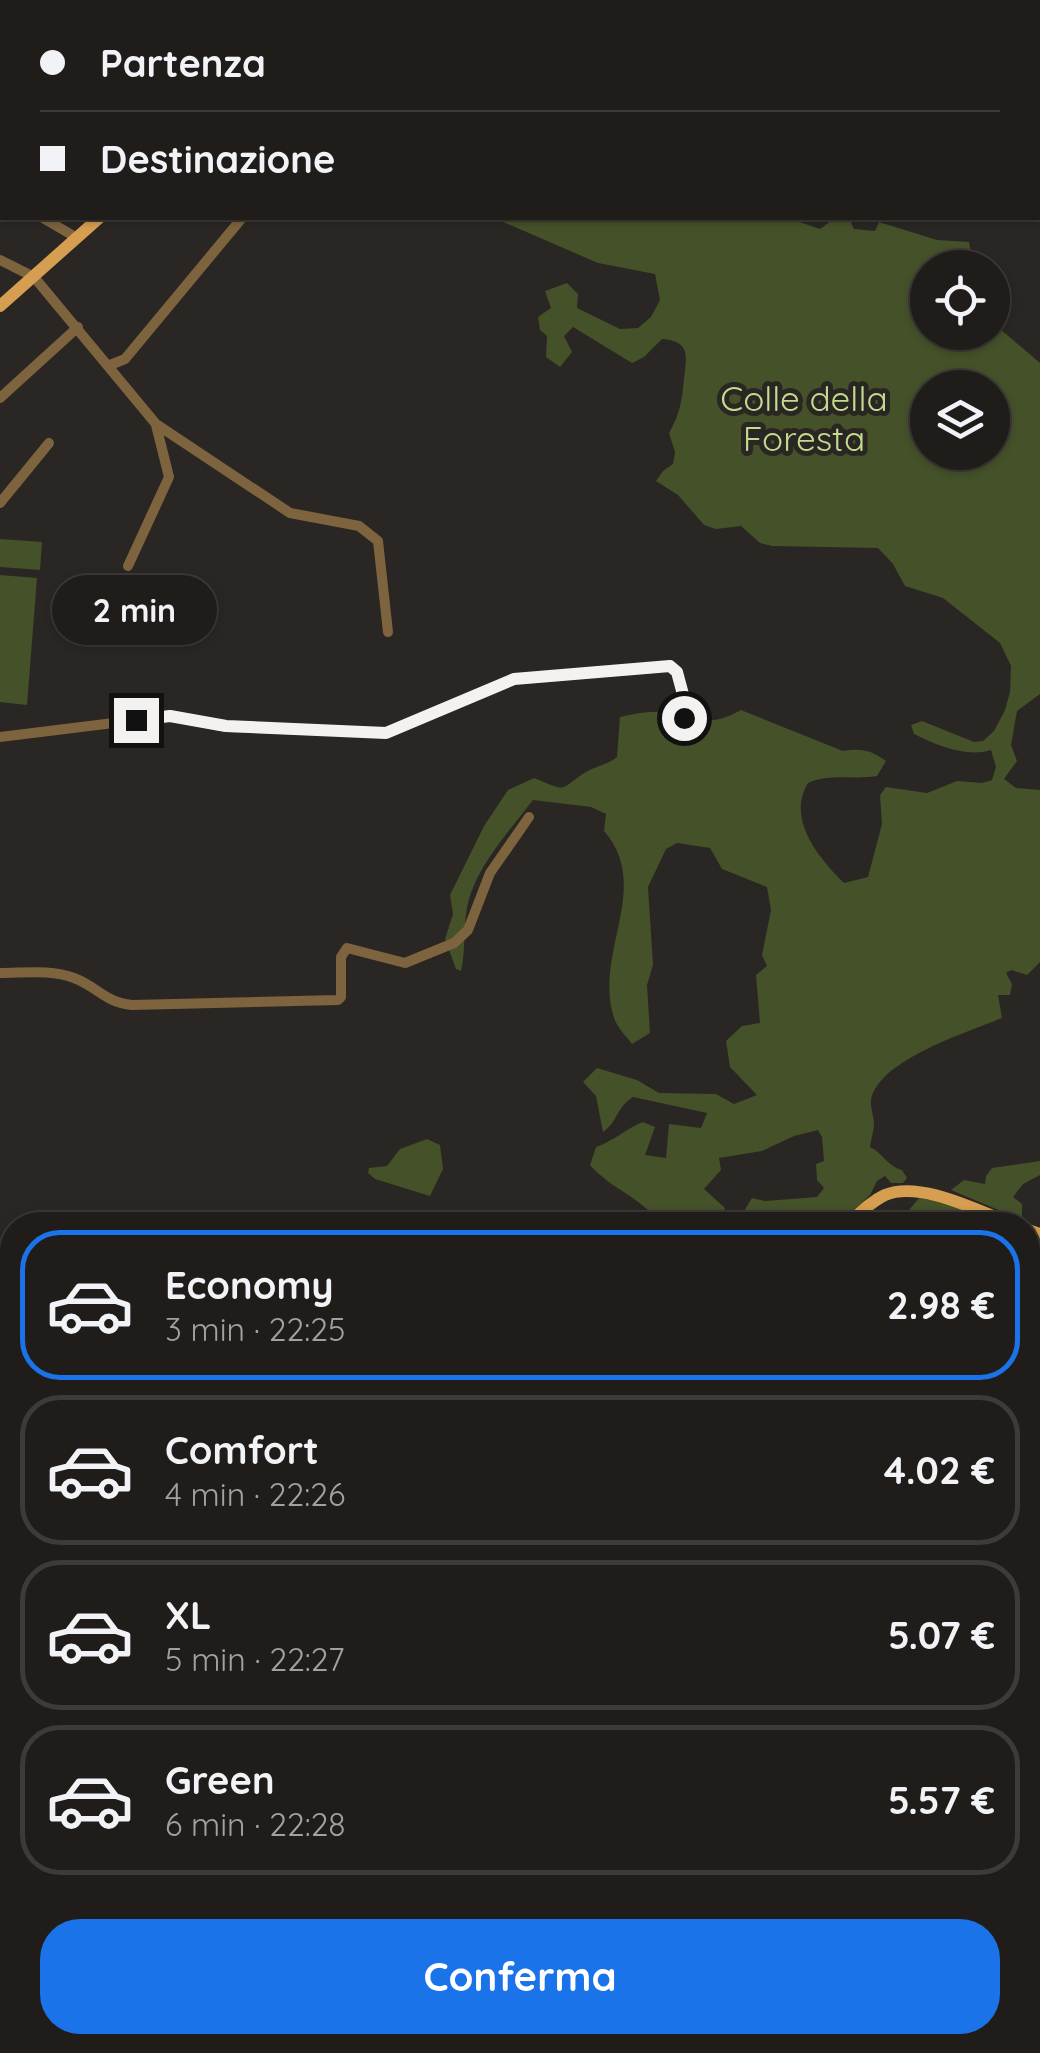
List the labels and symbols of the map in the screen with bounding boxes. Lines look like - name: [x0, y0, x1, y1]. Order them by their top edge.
- park label: Colle della Foresta: [720, 376, 888, 460]
- callout: 2 min: [54, 575, 218, 645]
- route start: [662, 696, 707, 741]
- route end: [114, 698, 159, 743]

